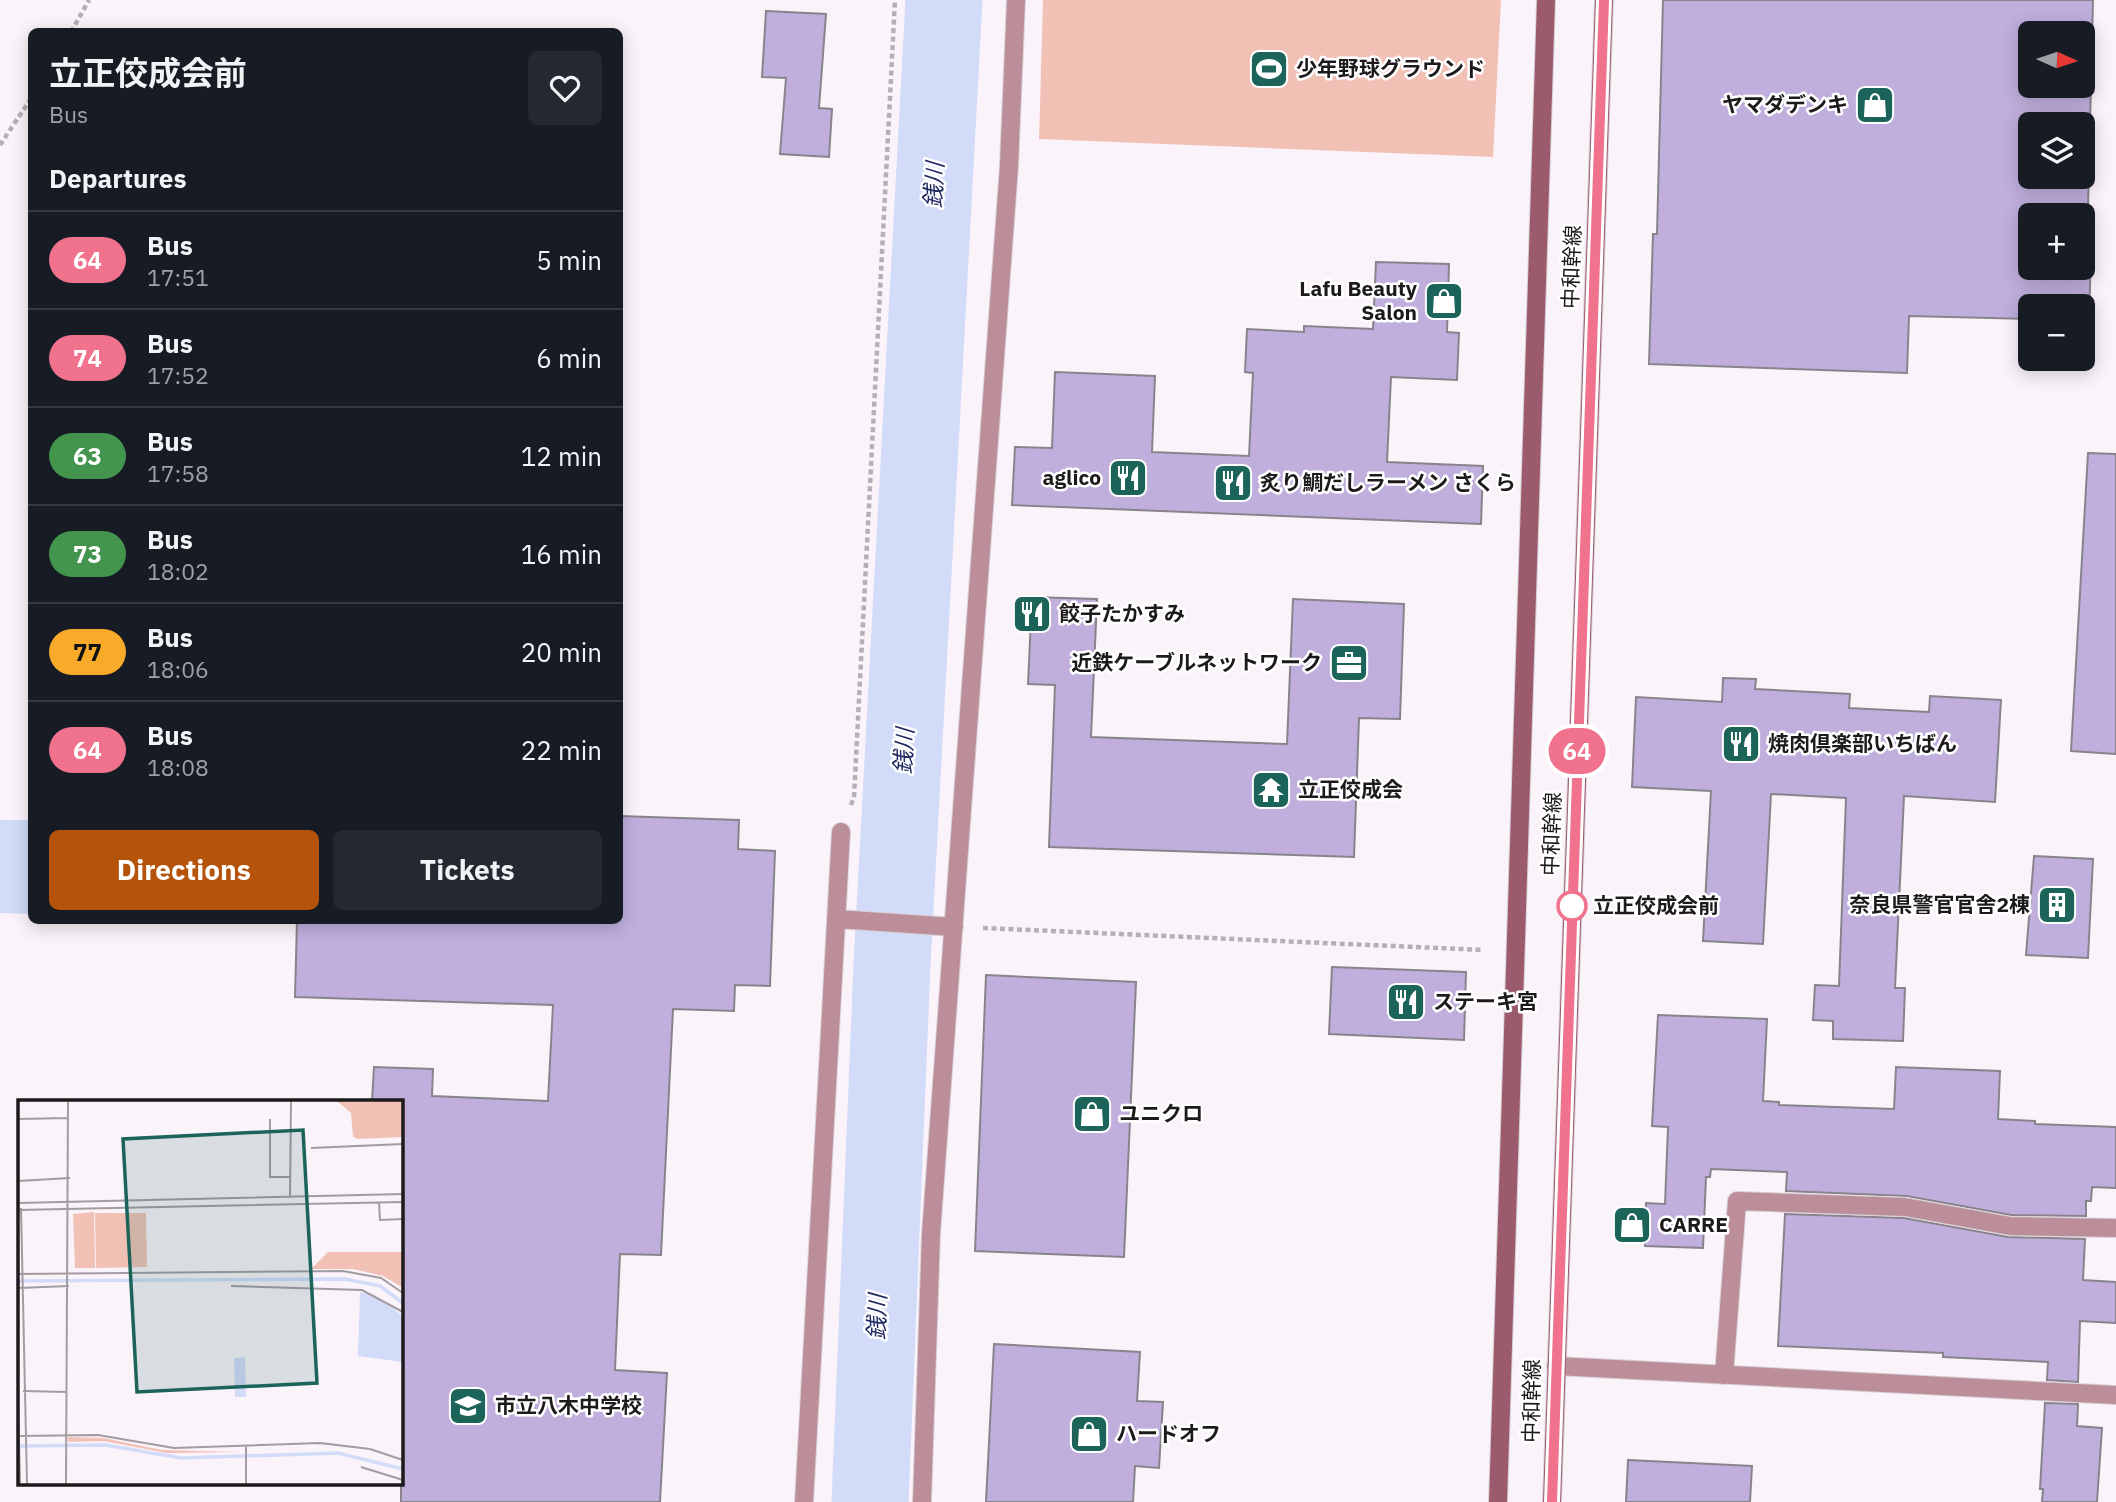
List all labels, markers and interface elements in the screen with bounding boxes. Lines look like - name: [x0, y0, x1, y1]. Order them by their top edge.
- north arrow: [2018, 21, 2095, 98]
- map controls: [2018, 21, 2095, 371]
- sports icon: 少年野球グラウンド: [1248, 48, 1290, 90]
- text: 立正佼成会前: [49, 51, 247, 94]
- button: heart: [528, 51, 602, 125]
- place label: 少年野球グラウンド: [1296, 54, 1485, 82]
- shop icon: ヤマダデンキ: [1854, 84, 1896, 126]
- place label: ヤマダデンキ: [1722, 90, 1848, 118]
- text: Bus: [49, 99, 88, 129]
- button: layers: [2018, 112, 2095, 189]
- water label: 銭川: [917, 158, 949, 209]
- text: Departures: [49, 161, 187, 195]
- button: +: [2018, 203, 2095, 280]
- street label: 中和幹線: [1556, 225, 1586, 309]
- text: Bus: [147, 228, 193, 262]
- text: 5 min: [536, 243, 602, 277]
- text: 64: [73, 244, 102, 276]
- text: 17:51: [147, 262, 209, 292]
- place label: Lafu Beauty Salon: [1299, 274, 1418, 326]
- shop icon: Lafu Beauty Salon: [1423, 280, 1465, 322]
- button: −: [2018, 294, 2095, 371]
- text: Bus: [147, 326, 193, 360]
- text: 6 min: [536, 341, 602, 375]
- text: 74: [73, 342, 102, 374]
- text: 17:52: [147, 360, 209, 390]
- text: Bus: [147, 424, 193, 458]
- text: 12 min: [521, 439, 602, 473]
- text: 63: [73, 440, 102, 472]
- restaurant icon: aglico: [1107, 457, 1149, 499]
- text: 17:58: [147, 458, 209, 488]
- restaurant icon: 炙り鯛だしラーメン さくら: [1212, 462, 1254, 504]
- place label: aglico: [1042, 463, 1101, 491]
- place label: 炙り鯛だしラーメン さくら: [1260, 468, 1516, 496]
- text: Bus: [147, 522, 193, 556]
- text: 16 min: [521, 537, 602, 571]
- text: 73: [73, 538, 102, 570]
- text: 18:02: [147, 556, 209, 586]
- restaurant icon: 餃子たかすみ: [1011, 593, 1053, 635]
- place label: 餃子たかすみ: [1059, 599, 1185, 627]
- text: Bus: [147, 620, 193, 654]
- text: 20 min: [521, 635, 602, 669]
- text: 77: [73, 636, 102, 668]
- office icon: 近鉄ケーブルネットワーク: [1328, 642, 1370, 684]
- place label: 近鉄ケーブルネットワーク: [1071, 648, 1322, 676]
- text: 18:06: [147, 654, 209, 684]
- text: Bus: [147, 718, 193, 752]
- restaurant icon: 焼肉倶楽部いちばん: [1720, 723, 1762, 765]
- water label: 銭川: [887, 724, 919, 775]
- line badge: 64: [1546, 728, 1608, 774]
- place label: 焼肉倶楽部いちばん: [1768, 729, 1957, 757]
- text: 22 min: [521, 733, 602, 767]
- text: 64: [73, 734, 102, 766]
- text: 64: [1563, 735, 1591, 767]
- text: 18:08: [147, 752, 209, 782]
- temple icon: 立正佼成会: [1250, 769, 1292, 811]
- place label: 立正佼成会: [1298, 775, 1403, 803]
- street label: 中和幹線: [1536, 792, 1566, 876]
- button: Directions: [49, 830, 319, 910]
- button: Tickets: [333, 830, 602, 910]
- building icon: 奈良県警官官舎2棟: [2036, 884, 2078, 926]
- place label: 奈良県警官官舎2棟: [1849, 890, 2030, 918]
- marker: 立正佼成会前: [1557, 891, 1587, 921]
- place label: 立正佼成会前: [1593, 891, 1719, 919]
- restaurant icon: ステーキ宮: [1385, 981, 1427, 1023]
- place label: ステーキ宮: [1433, 987, 1538, 1015]
- shop icon: ユニクロ: [1071, 1093, 1113, 1135]
- place label: ユニクロ: [1119, 1099, 1203, 1127]
- inset map: [18, 1100, 402, 1484]
- shop icon: CARRE: [1611, 1204, 1653, 1246]
- place label: CARRE: [1659, 1210, 1728, 1238]
- water label: 銭川: [860, 1290, 892, 1340]
- street label: 中和幹線: [1516, 1359, 1546, 1443]
- school or university icon: 市立八木中学校: [447, 1385, 489, 1427]
- place label: 市立八木中学校: [495, 1391, 642, 1419]
- shop icon: ハードオフ: [1068, 1413, 1110, 1455]
- place label: ハードオフ: [1116, 1419, 1221, 1447]

